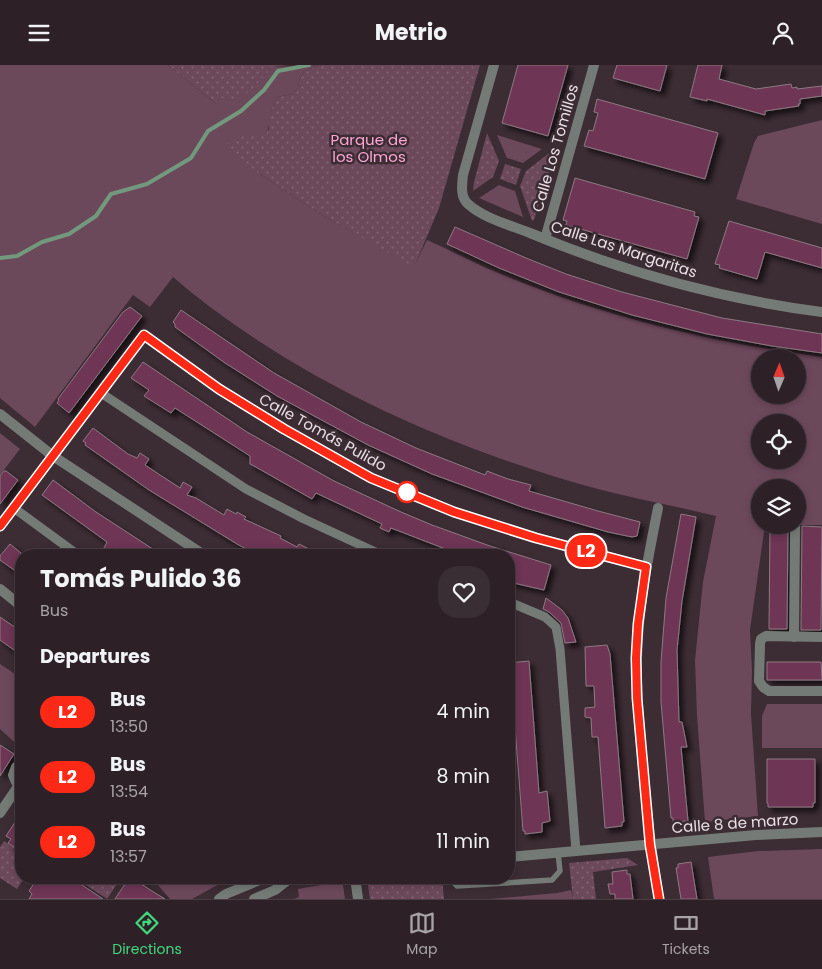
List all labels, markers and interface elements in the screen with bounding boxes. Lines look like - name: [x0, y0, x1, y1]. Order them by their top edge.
- text: Metrio: [375, 17, 447, 48]
- icon: menu: [25, 19, 53, 47]
- icon: person: [769, 19, 797, 47]
- street label: Calle Los Tomillos: [527, 82, 583, 214]
- park label: Parque de los Olmos: [331, 129, 407, 167]
- street label: Calle Las Margaritas: [548, 215, 700, 283]
- north arrow: [751, 349, 806, 404]
- map controls: [751, 349, 806, 534]
- street label: Calle Tomás Pulido: [255, 388, 391, 476]
- button: locate: [751, 414, 806, 469]
- button: layers: [751, 479, 806, 534]
- unlabelled marker: [396, 481, 418, 503]
- line badge: L2: [564, 535, 608, 567]
- text: L2: [577, 538, 595, 563]
- text: Tomás Pulido 36: [40, 562, 241, 595]
- button: heart: [438, 566, 490, 618]
- text: Bus: [40, 599, 68, 622]
- text: Departures: [40, 643, 150, 670]
- text: Bus: [110, 686, 146, 713]
- text: 4 min: [437, 698, 490, 725]
- text: L2: [58, 699, 77, 724]
- text: 13:50: [110, 715, 148, 738]
- text: Bus: [110, 751, 146, 778]
- text: 8 min: [437, 763, 490, 790]
- text: L2: [58, 764, 77, 789]
- text: 13:54: [110, 780, 148, 803]
- street label: Calle 8 de marzo: [671, 808, 799, 838]
- text: Bus: [110, 816, 146, 843]
- text: 11 min: [436, 828, 490, 855]
- text: L2: [58, 829, 77, 854]
- text: 13:57: [110, 845, 147, 868]
- tab: Directions: [112, 909, 182, 960]
- tab: Map: [406, 909, 437, 960]
- tab: Tickets: [662, 909, 710, 960]

